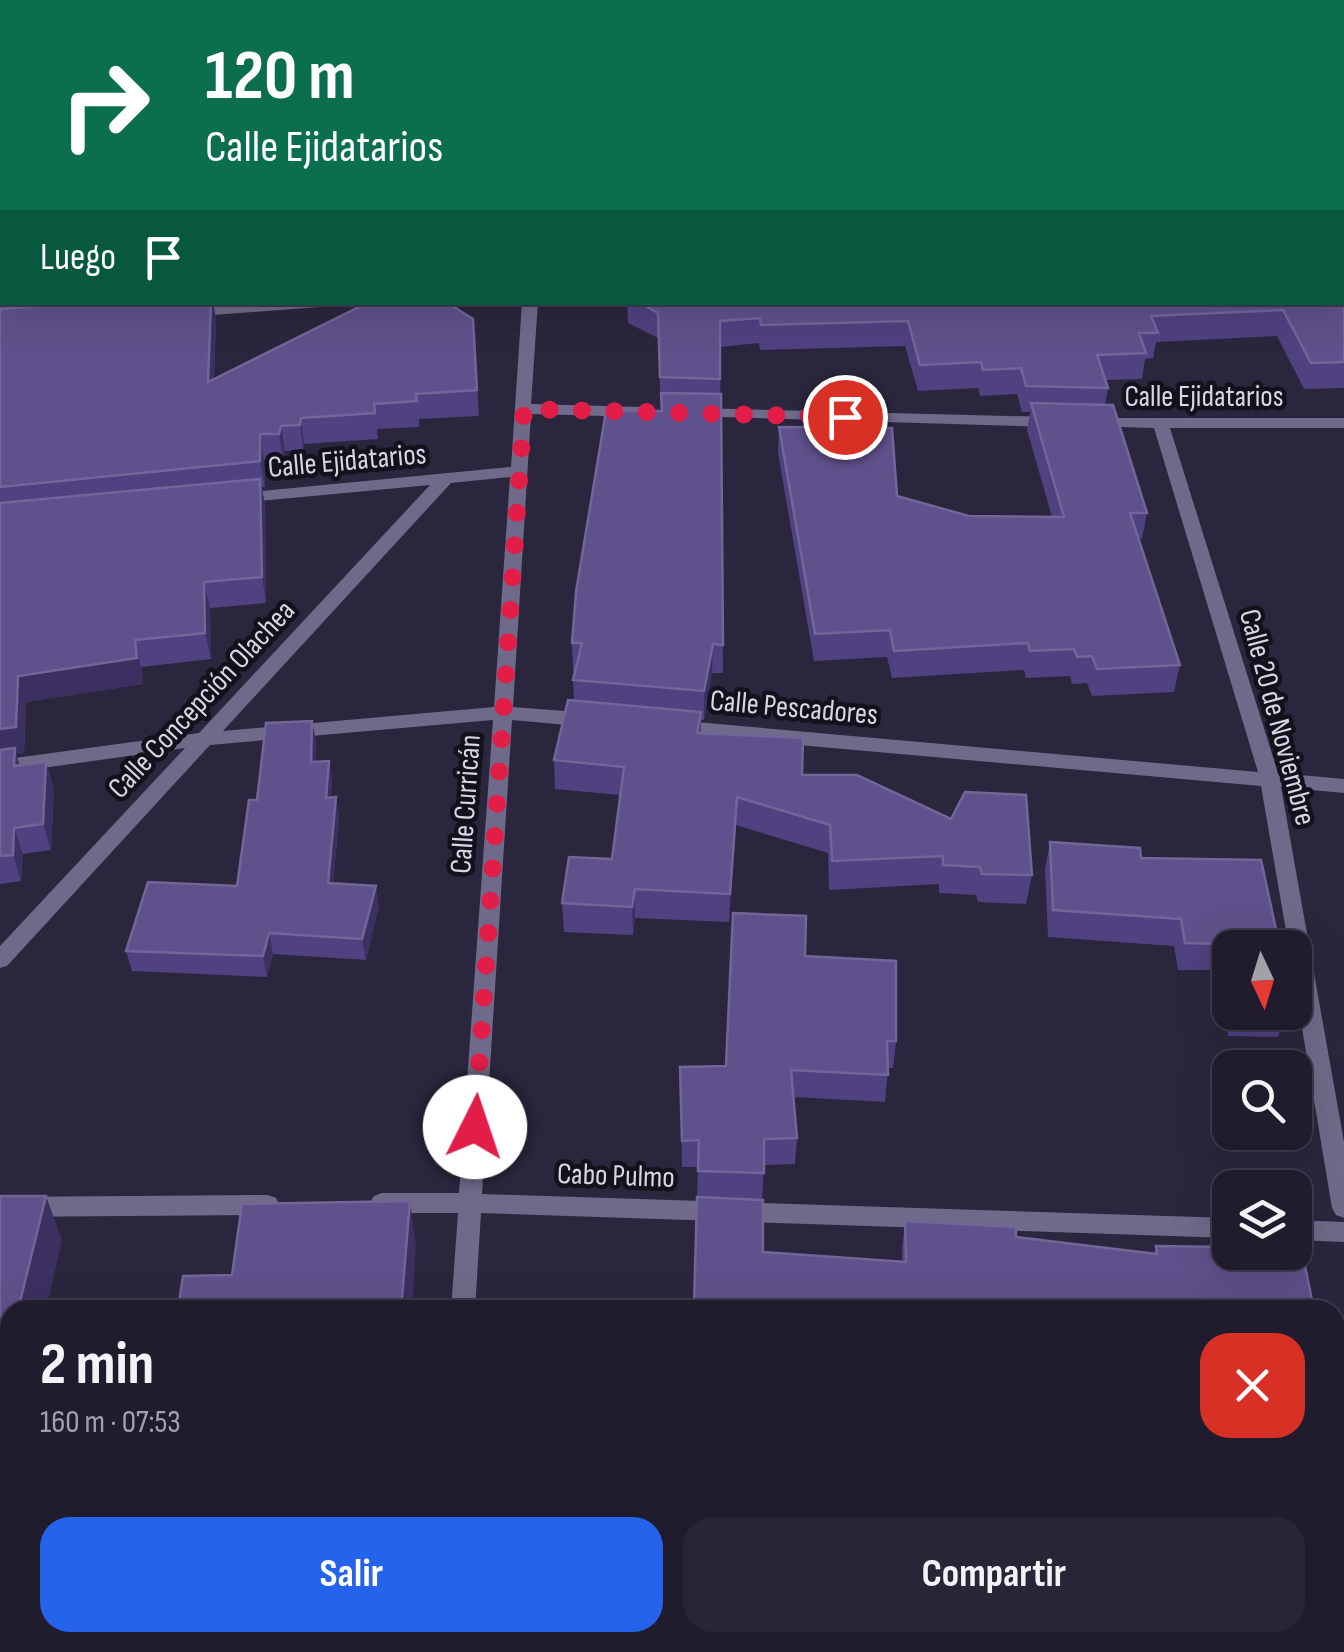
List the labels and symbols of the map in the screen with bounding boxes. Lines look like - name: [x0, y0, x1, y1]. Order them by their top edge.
- pin: [803, 375, 888, 460]
- street label: Calle Ejidatarios: [1125, 379, 1283, 415]
- street label: Calle Ejidatarios: [266, 436, 428, 486]
- street label: Calle Concepción Olachea: [101, 593, 303, 806]
- street label: Calle 20 de Noviembre: [1231, 605, 1323, 829]
- street label: Calle Pescadores: [709, 683, 879, 733]
- street label: Calle Curricán: [443, 733, 489, 875]
- north arrow: [1212, 930, 1312, 1030]
- position arrow: [423, 1075, 527, 1179]
- street label: Cabo Pulmo: [556, 1156, 675, 1196]

